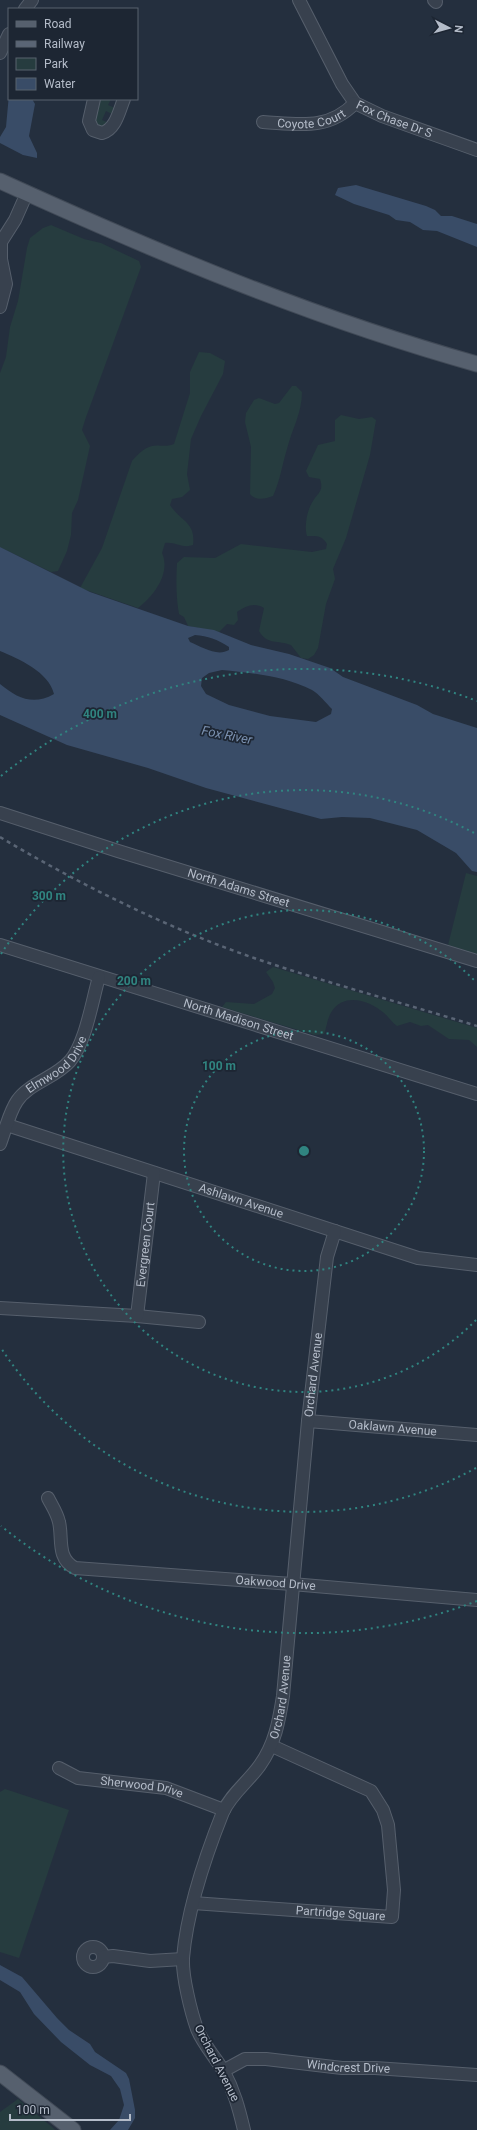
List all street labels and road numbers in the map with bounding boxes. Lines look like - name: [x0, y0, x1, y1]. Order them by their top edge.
- street label: Fox Chase Dr S: [354, 98, 434, 140]
- street label: Coyote Court: [277, 106, 348, 131]
- street label: North Adams Street: [186, 866, 291, 910]
- street label: North Madison Street: [182, 996, 295, 1043]
- street label: Elmwood Drive: [23, 1034, 89, 1096]
- street label: Ashlawn Avenue: [197, 1181, 285, 1221]
- street label: Evergreen Court: [134, 1201, 158, 1288]
- street label: Orchard Avenue: [302, 1332, 325, 1418]
- street label: Oaklawn Avenue: [348, 1417, 437, 1439]
- street label: Oakwood Drive: [235, 1573, 316, 1593]
- street label: Orchard Avenue: [267, 1655, 294, 1741]
- street label: Sherwood Drive: [100, 1774, 185, 1801]
- street label: Partridge Square: [295, 1903, 386, 1924]
- street label: Orchard Avenue: [192, 2022, 242, 2104]
- street label: Windcrest Drive: [306, 2057, 391, 2076]

